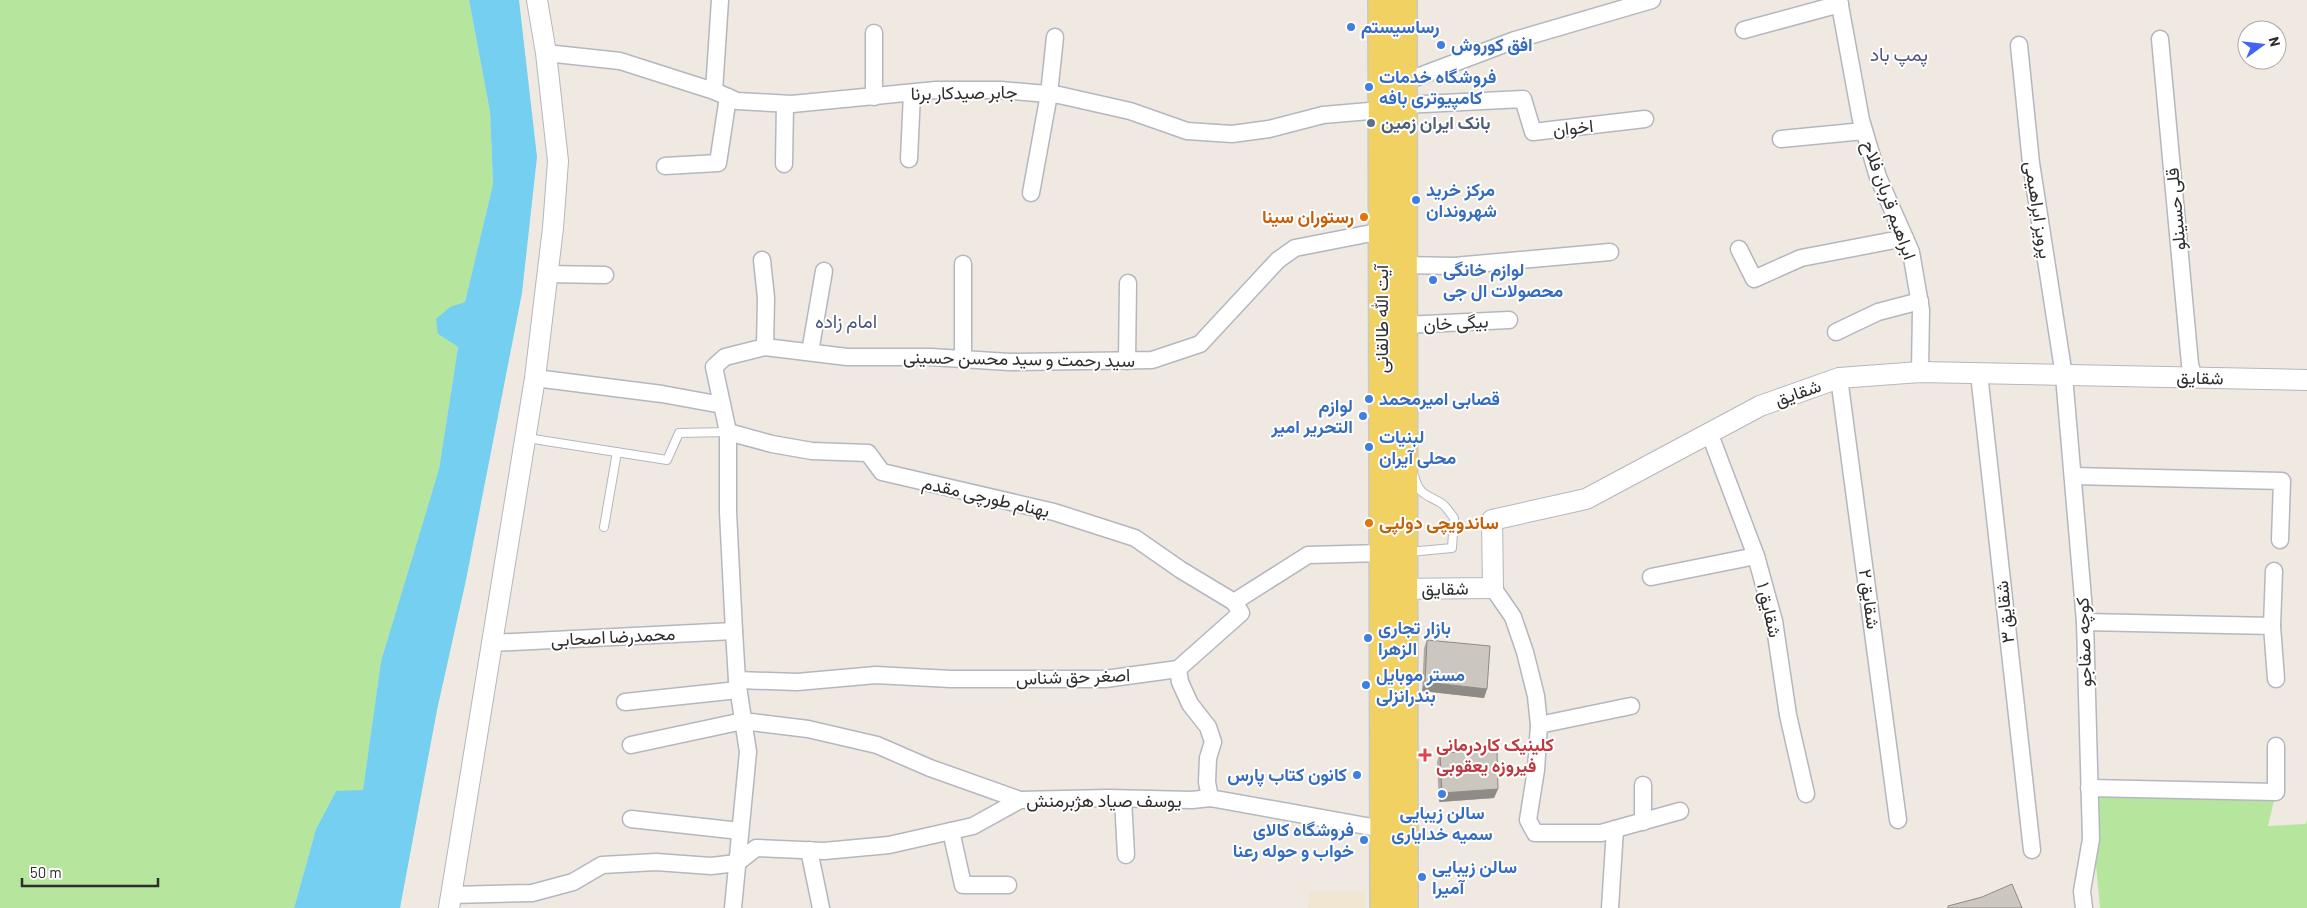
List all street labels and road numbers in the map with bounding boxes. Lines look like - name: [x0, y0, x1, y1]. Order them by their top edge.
- street label: جابر صیدکار برنا: [910, 80, 1018, 105]
- street label: اخوان: [1552, 114, 1594, 141]
- street label: ابراهیم قربان فلاح: [1856, 137, 1922, 263]
- street label: پرویز ابراهیمی: [2018, 160, 2058, 260]
- street label: قلی حسینلو: [2160, 167, 2191, 251]
- street label: آیت الله طالقانی: [1370, 263, 1393, 373]
- street label: بیگی خان: [1423, 309, 1489, 336]
- street label: سید رحمت و سید محسن حسینی: [903, 345, 1135, 372]
- street label: شقایق: [2176, 366, 2224, 389]
- street label: شقایق: [1772, 374, 1824, 411]
- street label: بهنام طورچی مقدم: [920, 471, 1052, 523]
- street label: شقایق ۲: [1854, 567, 1885, 630]
- street label: شقایق: [1421, 577, 1469, 600]
- street label: شقایق ۱: [1752, 580, 1787, 640]
- street label: شقایق ۳: [1990, 580, 2019, 644]
- street label: کوچه صفاجو: [2070, 597, 2098, 687]
- street label: محمدرضا اصحابی: [550, 622, 676, 651]
- street label: اصغر حق شناس: [1015, 663, 1131, 690]
- street label: یوسف صیاد هژبرمنش: [1026, 789, 1182, 812]

